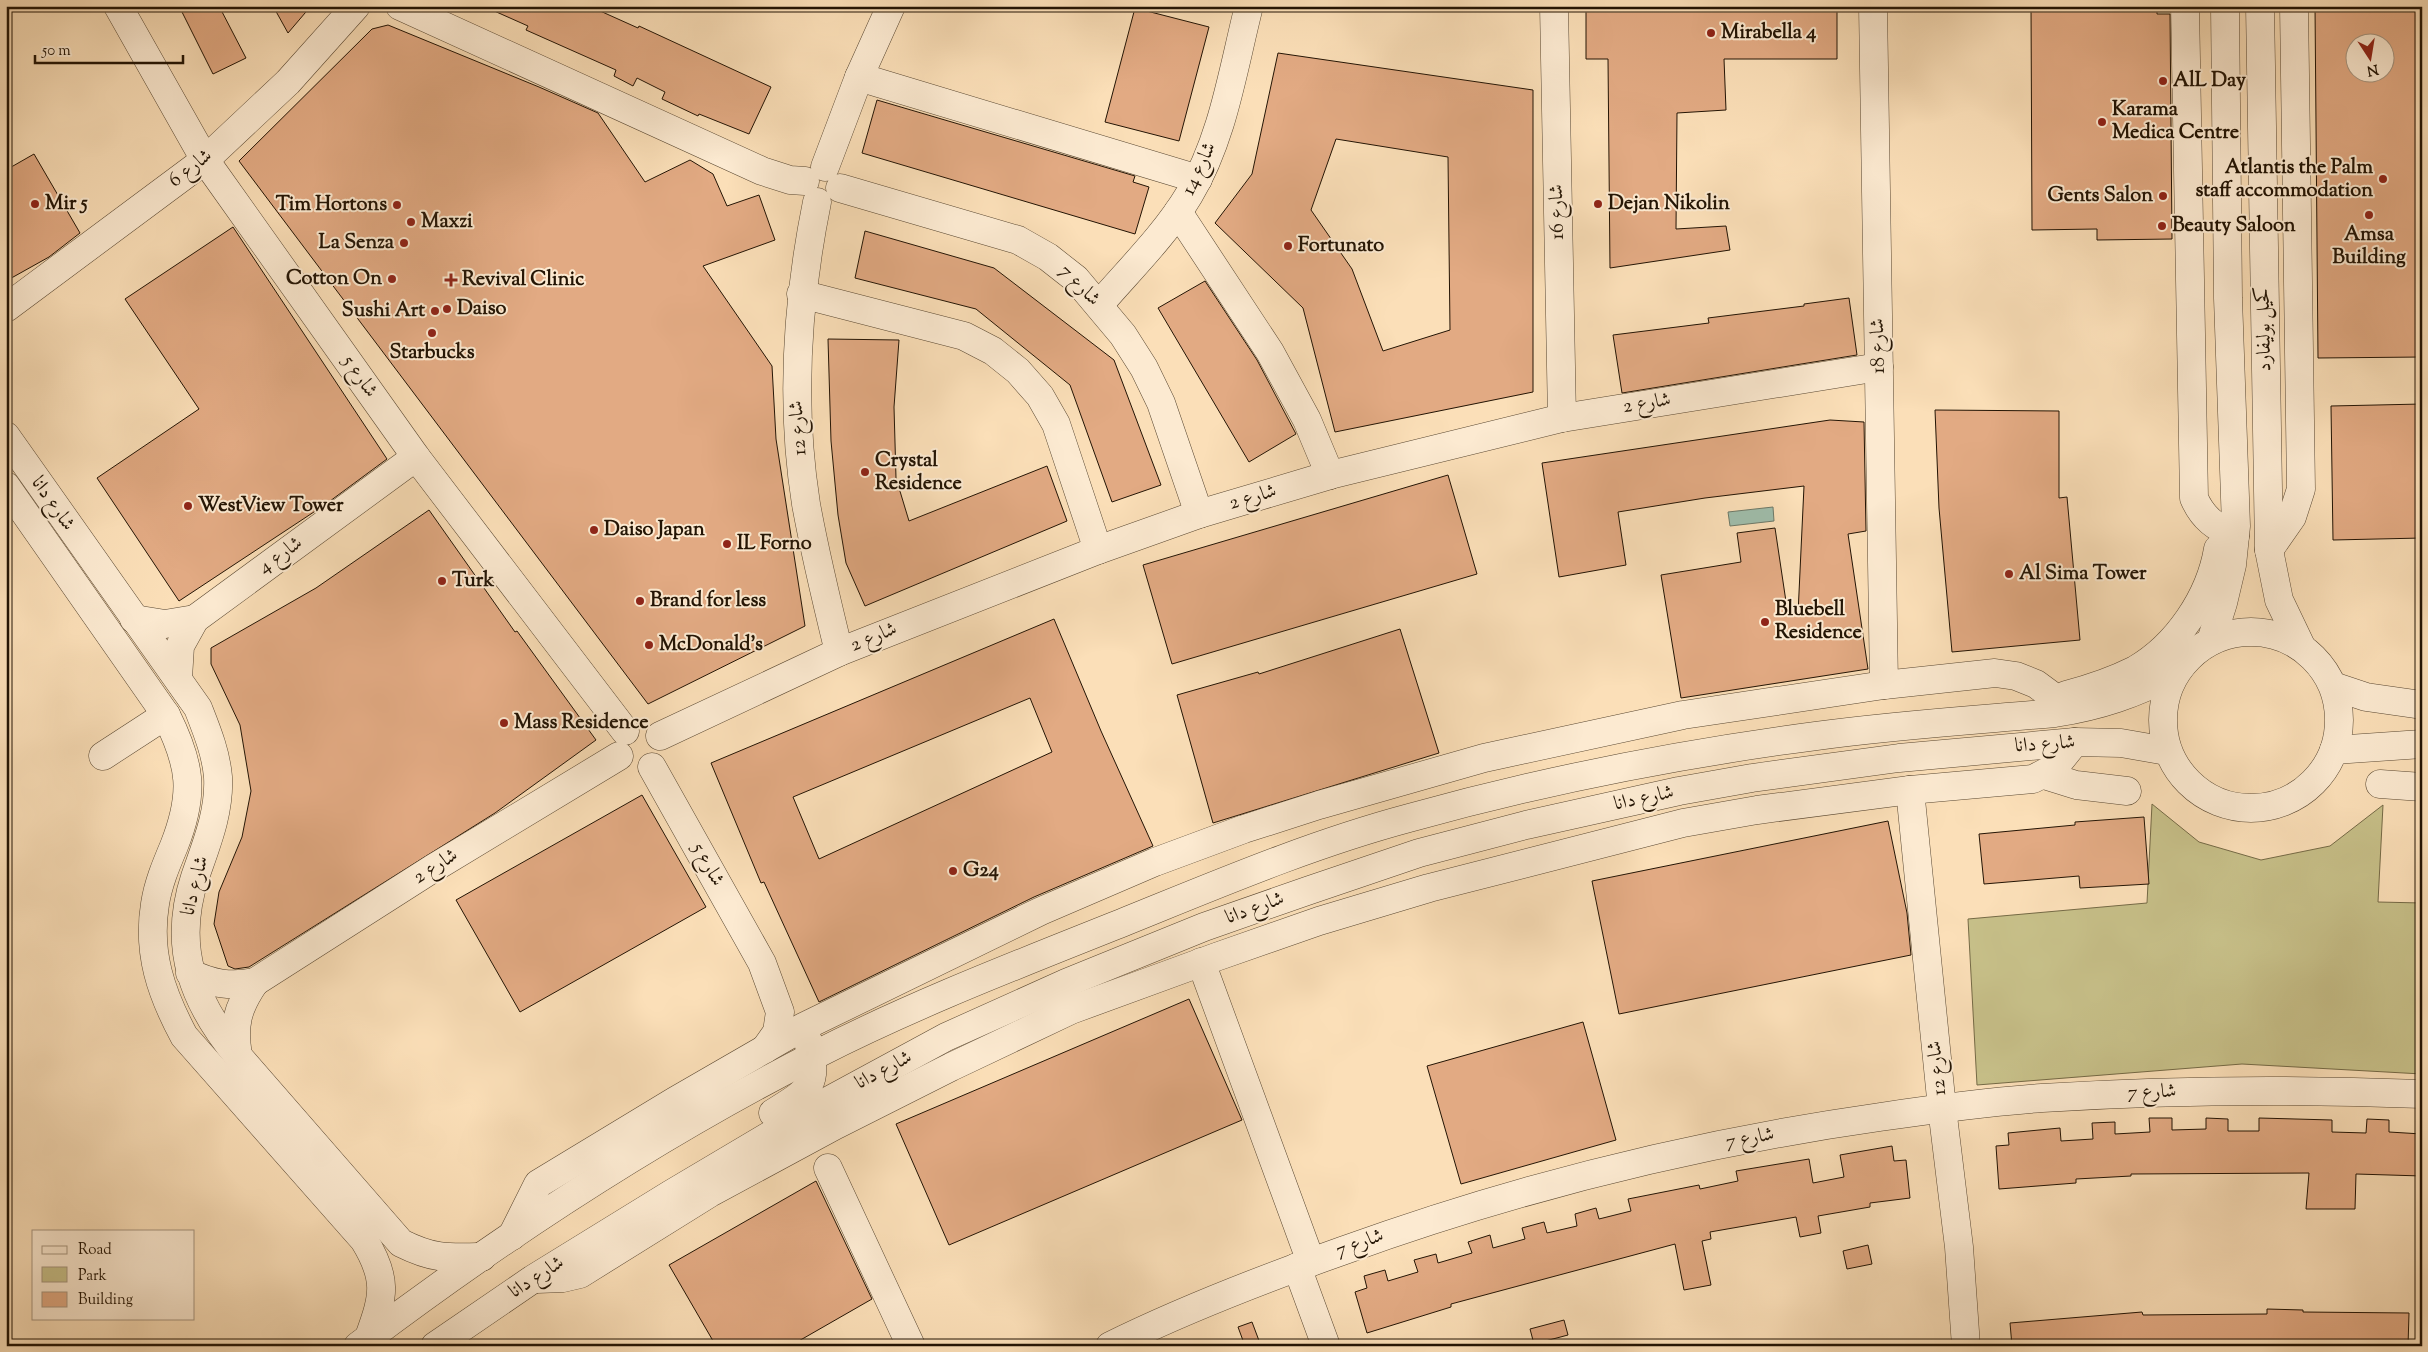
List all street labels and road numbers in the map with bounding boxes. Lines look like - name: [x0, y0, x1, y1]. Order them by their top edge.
- street label: شارع 14: [1175, 138, 1226, 201]
- street label: شارع 6: [163, 143, 220, 196]
- street label: شارع 16: [1543, 184, 1574, 240]
- street label: شارع 7: [1051, 258, 1107, 314]
- street label: كحيل بوليفارد: [2250, 286, 2280, 372]
- street label: شارع 18: [1864, 318, 1895, 374]
- street label: شارع 5: [333, 349, 384, 405]
- street label: شارع 2: [1621, 386, 1673, 423]
- street label: شارع 12: [783, 399, 816, 457]
- street label: شارع دانا: [22, 471, 81, 538]
- street label: شارع 2: [1226, 477, 1281, 520]
- street label: شارع 4: [253, 530, 310, 583]
- street label: شارع 2: [846, 615, 902, 661]
- street label: شارع دانا: [2014, 728, 2076, 763]
- street label: شارع دانا: [1611, 779, 1677, 820]
- street label: شارع 5: [682, 837, 731, 893]
- street label: شارع 2: [408, 842, 465, 893]
- street label: شارع دانا: [175, 853, 218, 919]
- street label: شارع دانا: [1222, 885, 1289, 934]
- street label: شارع 12: [1921, 1039, 1956, 1097]
- street label: شارع دانا: [850, 1044, 918, 1099]
- street label: شارع 7: [2127, 1078, 2177, 1109]
- street label: شارع 7: [1723, 1120, 1777, 1159]
- street label: شارع 7: [1332, 1222, 1388, 1267]
- street label: شارع دانا: [504, 1249, 571, 1308]

